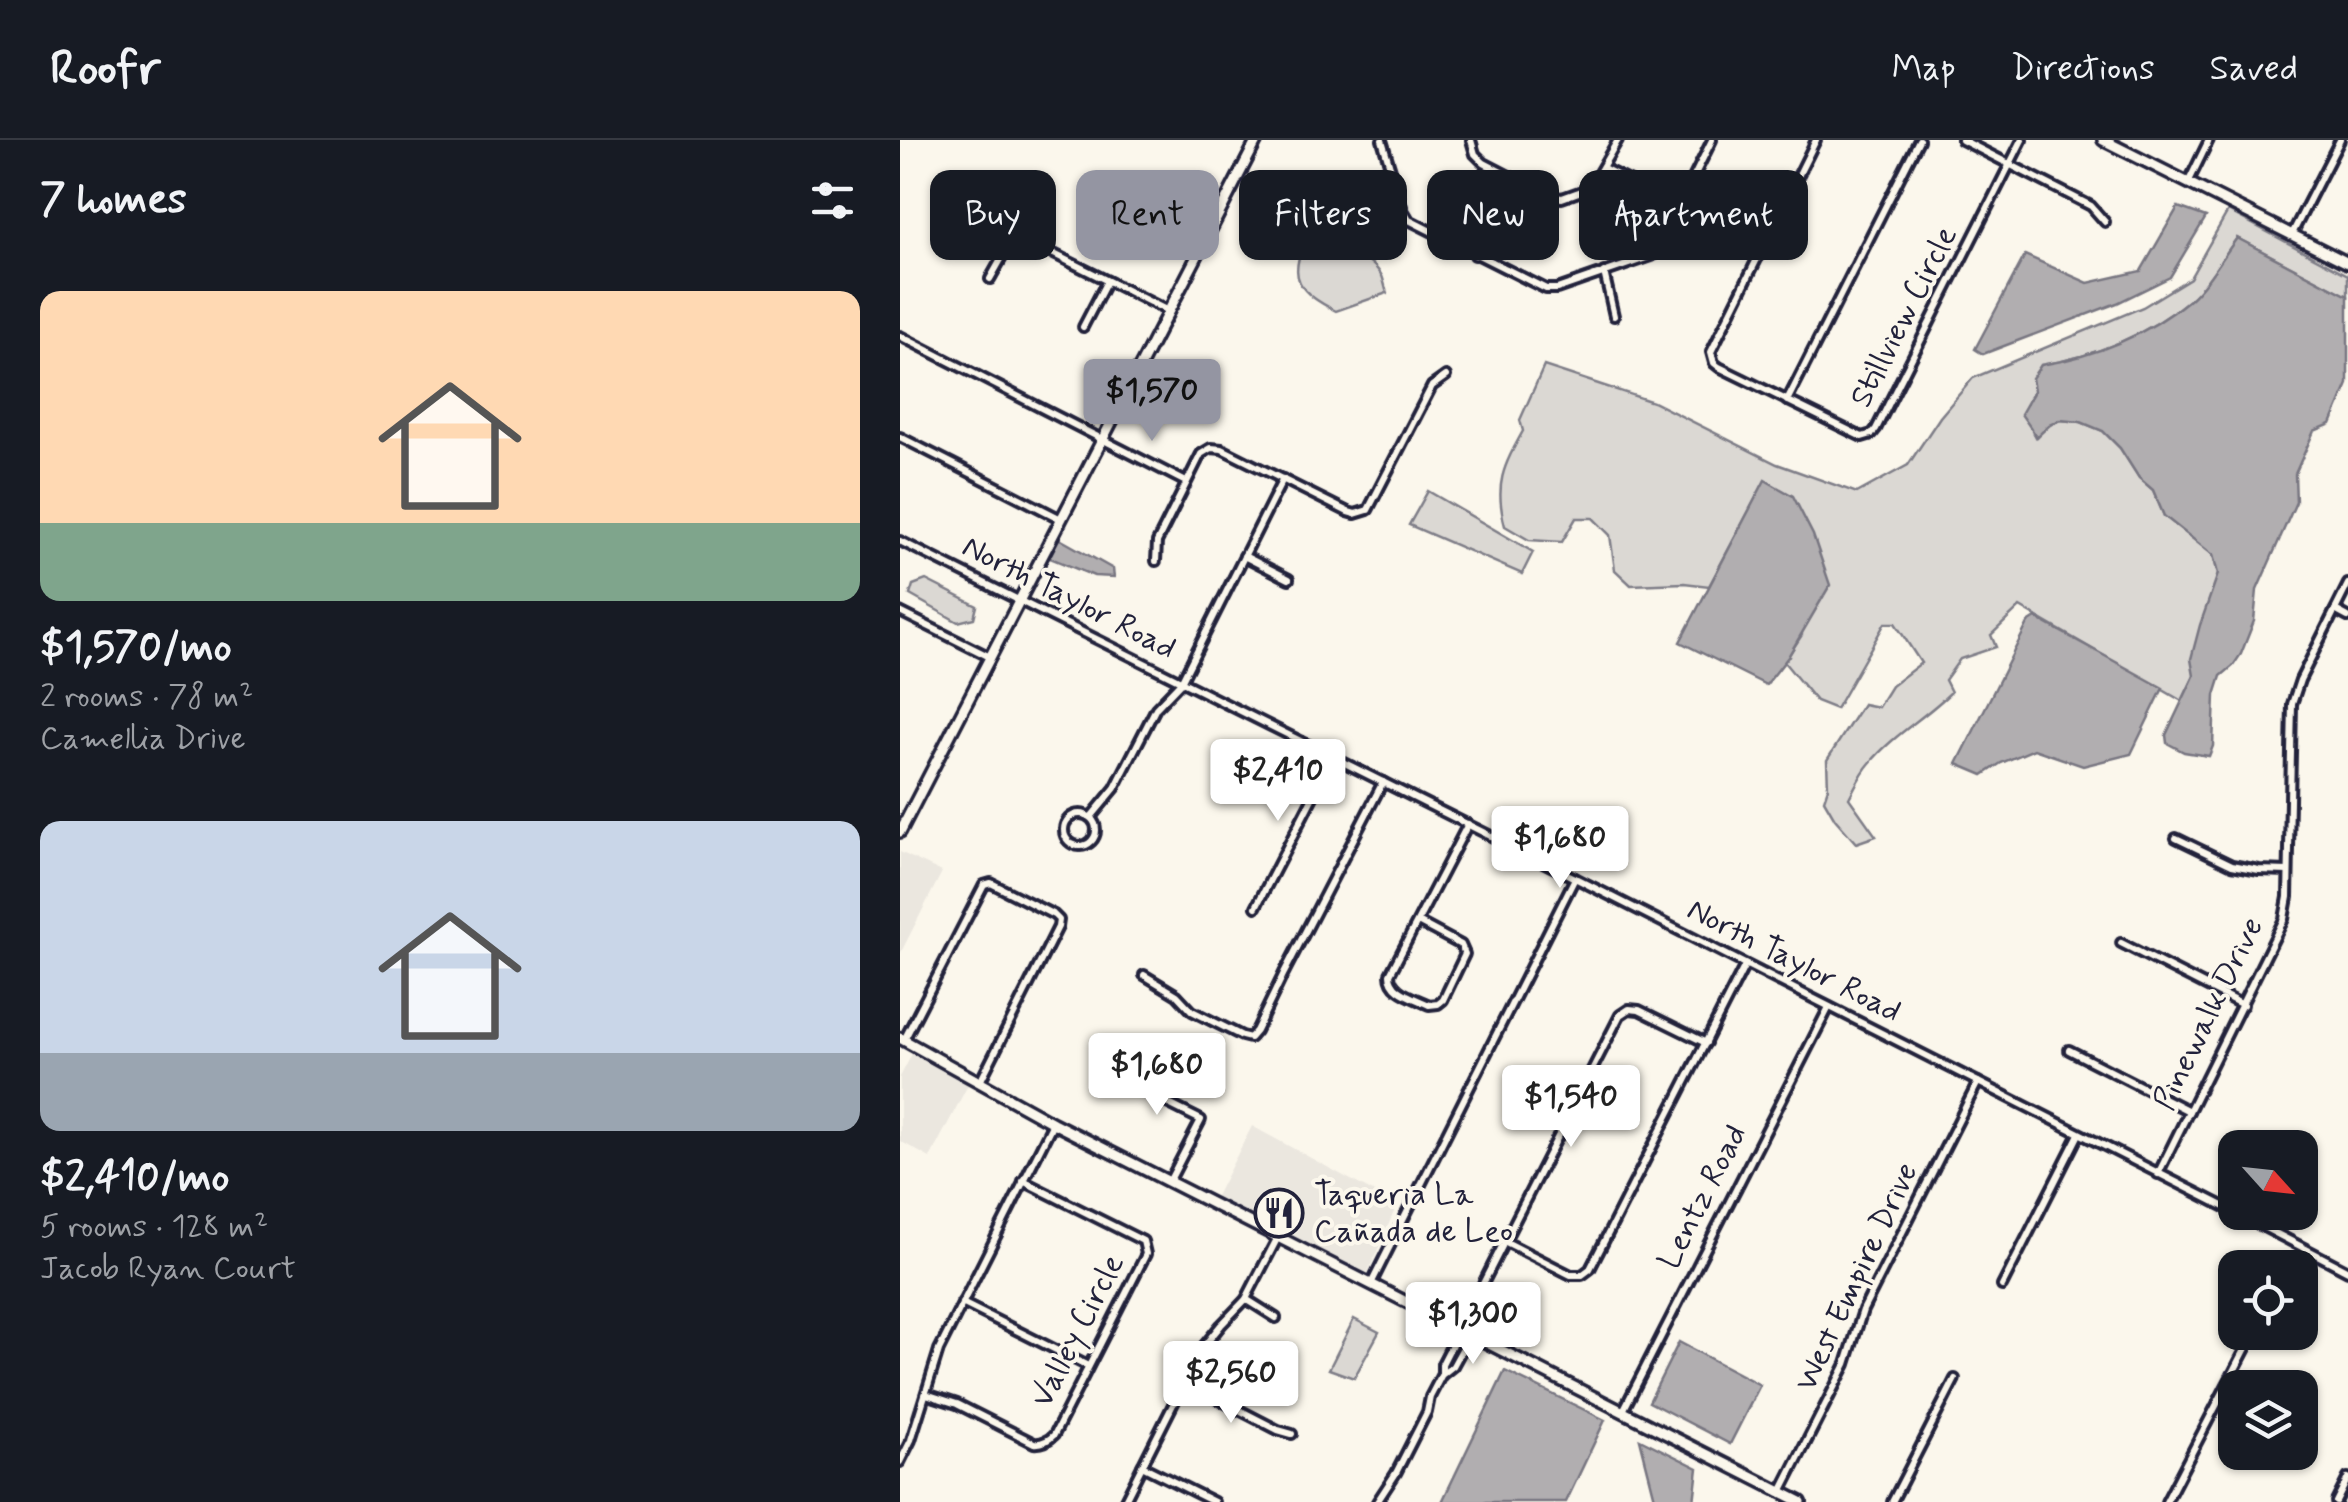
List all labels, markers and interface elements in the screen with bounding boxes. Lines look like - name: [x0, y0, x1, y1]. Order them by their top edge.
- text: Roofr: [50, 38, 160, 101]
- text: Map: [1892, 46, 1956, 92]
- text: Directions: [2011, 46, 2155, 92]
- text: Saved: [2210, 46, 2298, 92]
- chip: Buy: [930, 170, 1056, 260]
- chip: Rent: [1076, 170, 1219, 260]
- chip: Filters: [1239, 170, 1407, 260]
- chip: New: [1427, 170, 1559, 260]
- chip: Apartment: [1579, 170, 1808, 260]
- text: 7 homes: [40, 173, 187, 228]
- icon: filters: [805, 173, 860, 228]
- street label: Stillview Circle: [1840, 219, 1968, 415]
- icon: home: [360, 356, 540, 536]
- pin: $1,570: [1071, 359, 1233, 444]
- text: $1,570: [1106, 370, 1198, 412]
- street label: North Taylor Road: [955, 526, 1183, 670]
- text: $1,570/mo: [40, 621, 232, 676]
- text: 2 rooms · 78 m²: [40, 676, 253, 718]
- text: Camellia Drive: [40, 718, 246, 760]
- pin: $2,410: [1197, 739, 1359, 824]
- text: $2,410: [1232, 750, 1324, 792]
- pin: $1,680: [1479, 806, 1641, 891]
- text: $1,680: [1514, 817, 1606, 859]
- icon: home: [360, 886, 540, 1066]
- street label: North Taylor Road: [1680, 889, 1908, 1033]
- street label: Pinewalk Drive: [2144, 910, 2274, 1118]
- pin: $1,680: [1076, 1033, 1238, 1118]
- text: $1,680: [1111, 1044, 1203, 1086]
- pin: $1,540: [1490, 1065, 1652, 1150]
- text: $1,540: [1524, 1076, 1618, 1118]
- street label: Lentz Road: [1649, 1118, 1757, 1276]
- north arrow: [2218, 1130, 2318, 1230]
- map controls: [2218, 1130, 2318, 1470]
- text: $2,410/mo: [40, 1151, 229, 1206]
- street label: West Empire Drive: [1786, 1156, 1928, 1398]
- place label: Taqueria La Cañada de Leo: [1314, 1174, 1513, 1253]
- restaurant icon: Taqueria La Cañada de Leo: [1253, 1187, 1305, 1239]
- text: 5 rooms · 128 m²: [40, 1206, 268, 1248]
- street label: Valley Circle: [1021, 1247, 1135, 1415]
- text: Jacob Ryan Court: [40, 1248, 296, 1290]
- button: locate: [2218, 1250, 2318, 1350]
- pin: $1,300: [1392, 1282, 1554, 1367]
- text: $1,300: [1428, 1293, 1518, 1335]
- pin: $2,560: [1150, 1341, 1312, 1426]
- text: $2,560: [1185, 1352, 1277, 1394]
- button: layers: [2218, 1370, 2318, 1470]

